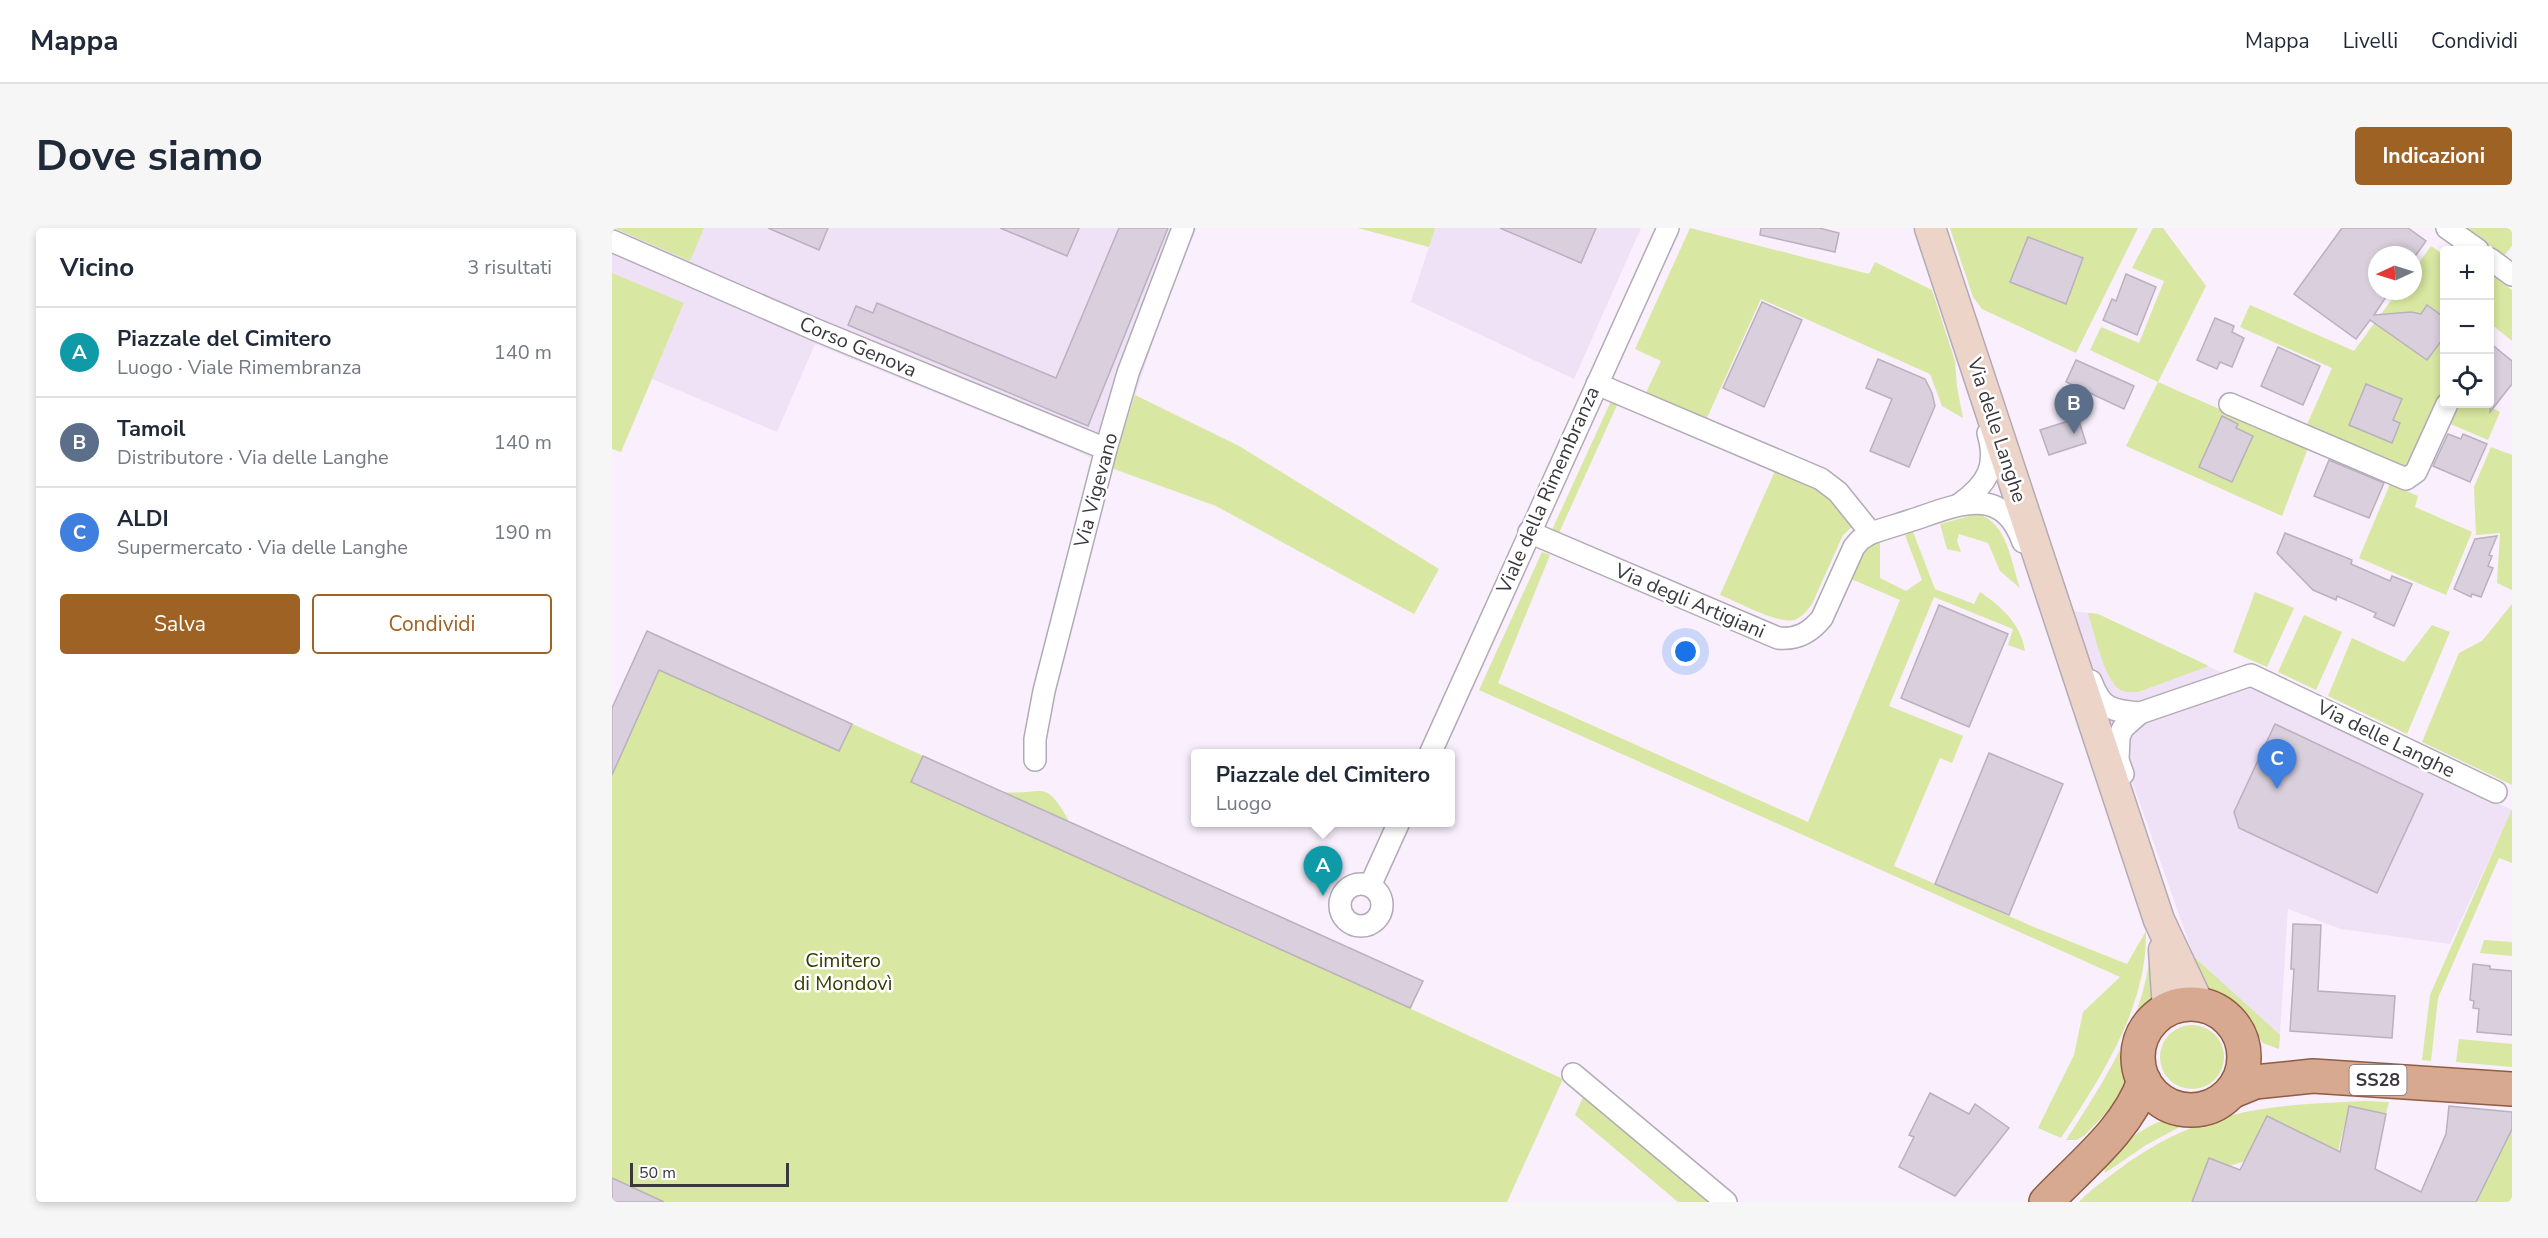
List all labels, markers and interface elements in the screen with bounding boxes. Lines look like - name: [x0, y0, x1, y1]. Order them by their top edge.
- text: Mappa: [30, 22, 119, 60]
- text: Mappa: [2245, 27, 2310, 55]
- text: Livelli: [2343, 27, 2398, 55]
- text: Condividi: [2431, 27, 2518, 55]
- button: Indicazioni: [2355, 127, 2512, 185]
- text: Dove siamo: [36, 128, 263, 185]
- north arrow: [2368, 246, 2422, 300]
- map controls: [2440, 246, 2494, 408]
- button: +: [2440, 246, 2494, 300]
- text: Vicino: [60, 250, 134, 285]
- text: 3 risultati: [467, 254, 552, 281]
- button: −: [2440, 300, 2494, 354]
- street label: Corso Genova: [795, 310, 921, 384]
- text: Piazzale del Cimitero: [117, 324, 331, 354]
- text: A: [72, 339, 87, 366]
- text: 140 m: [494, 339, 552, 366]
- street label: Via delle Langhe: [1961, 353, 2033, 506]
- text: Luogo · Viale Rimembranza: [117, 354, 362, 381]
- button: locate: [2440, 354, 2494, 408]
- street label: Viale della Rimembranza: [1490, 382, 1606, 599]
- pin: B: [2054, 384, 2094, 434]
- text: Tamoil: [117, 414, 186, 444]
- text: B: [73, 429, 86, 456]
- text: 140 m: [494, 429, 552, 456]
- street label: Via Vigevano: [1067, 430, 1124, 551]
- text: Distributore · Via delle Langhe: [117, 444, 389, 471]
- text: ALDI: [117, 504, 169, 534]
- text: C: [73, 519, 86, 546]
- text: 190 m: [494, 519, 552, 546]
- text: Supermercato · Via delle Langhe: [117, 534, 408, 561]
- street label: Via degli Artigiani: [1610, 557, 1769, 645]
- button: Salva: [60, 594, 300, 654]
- button: Condividi: [312, 594, 552, 654]
- your location: [1671, 637, 1700, 666]
- street label: Via delle Langhe: [2312, 693, 2460, 784]
- pin: C: [2258, 740, 2296, 789]
- popup: [1191, 749, 1455, 827]
- text: Piazzale del Cimitero: [1216, 760, 1430, 790]
- text: Luogo: [1216, 790, 1272, 817]
- pin: A: [1304, 846, 1342, 896]
- park label: Cimitero di Mondovì: [794, 947, 892, 997]
- road number: SS28: [2350, 1065, 2406, 1095]
- scale bar: [630, 1160, 789, 1188]
- text: 50 m: [639, 1162, 676, 1184]

